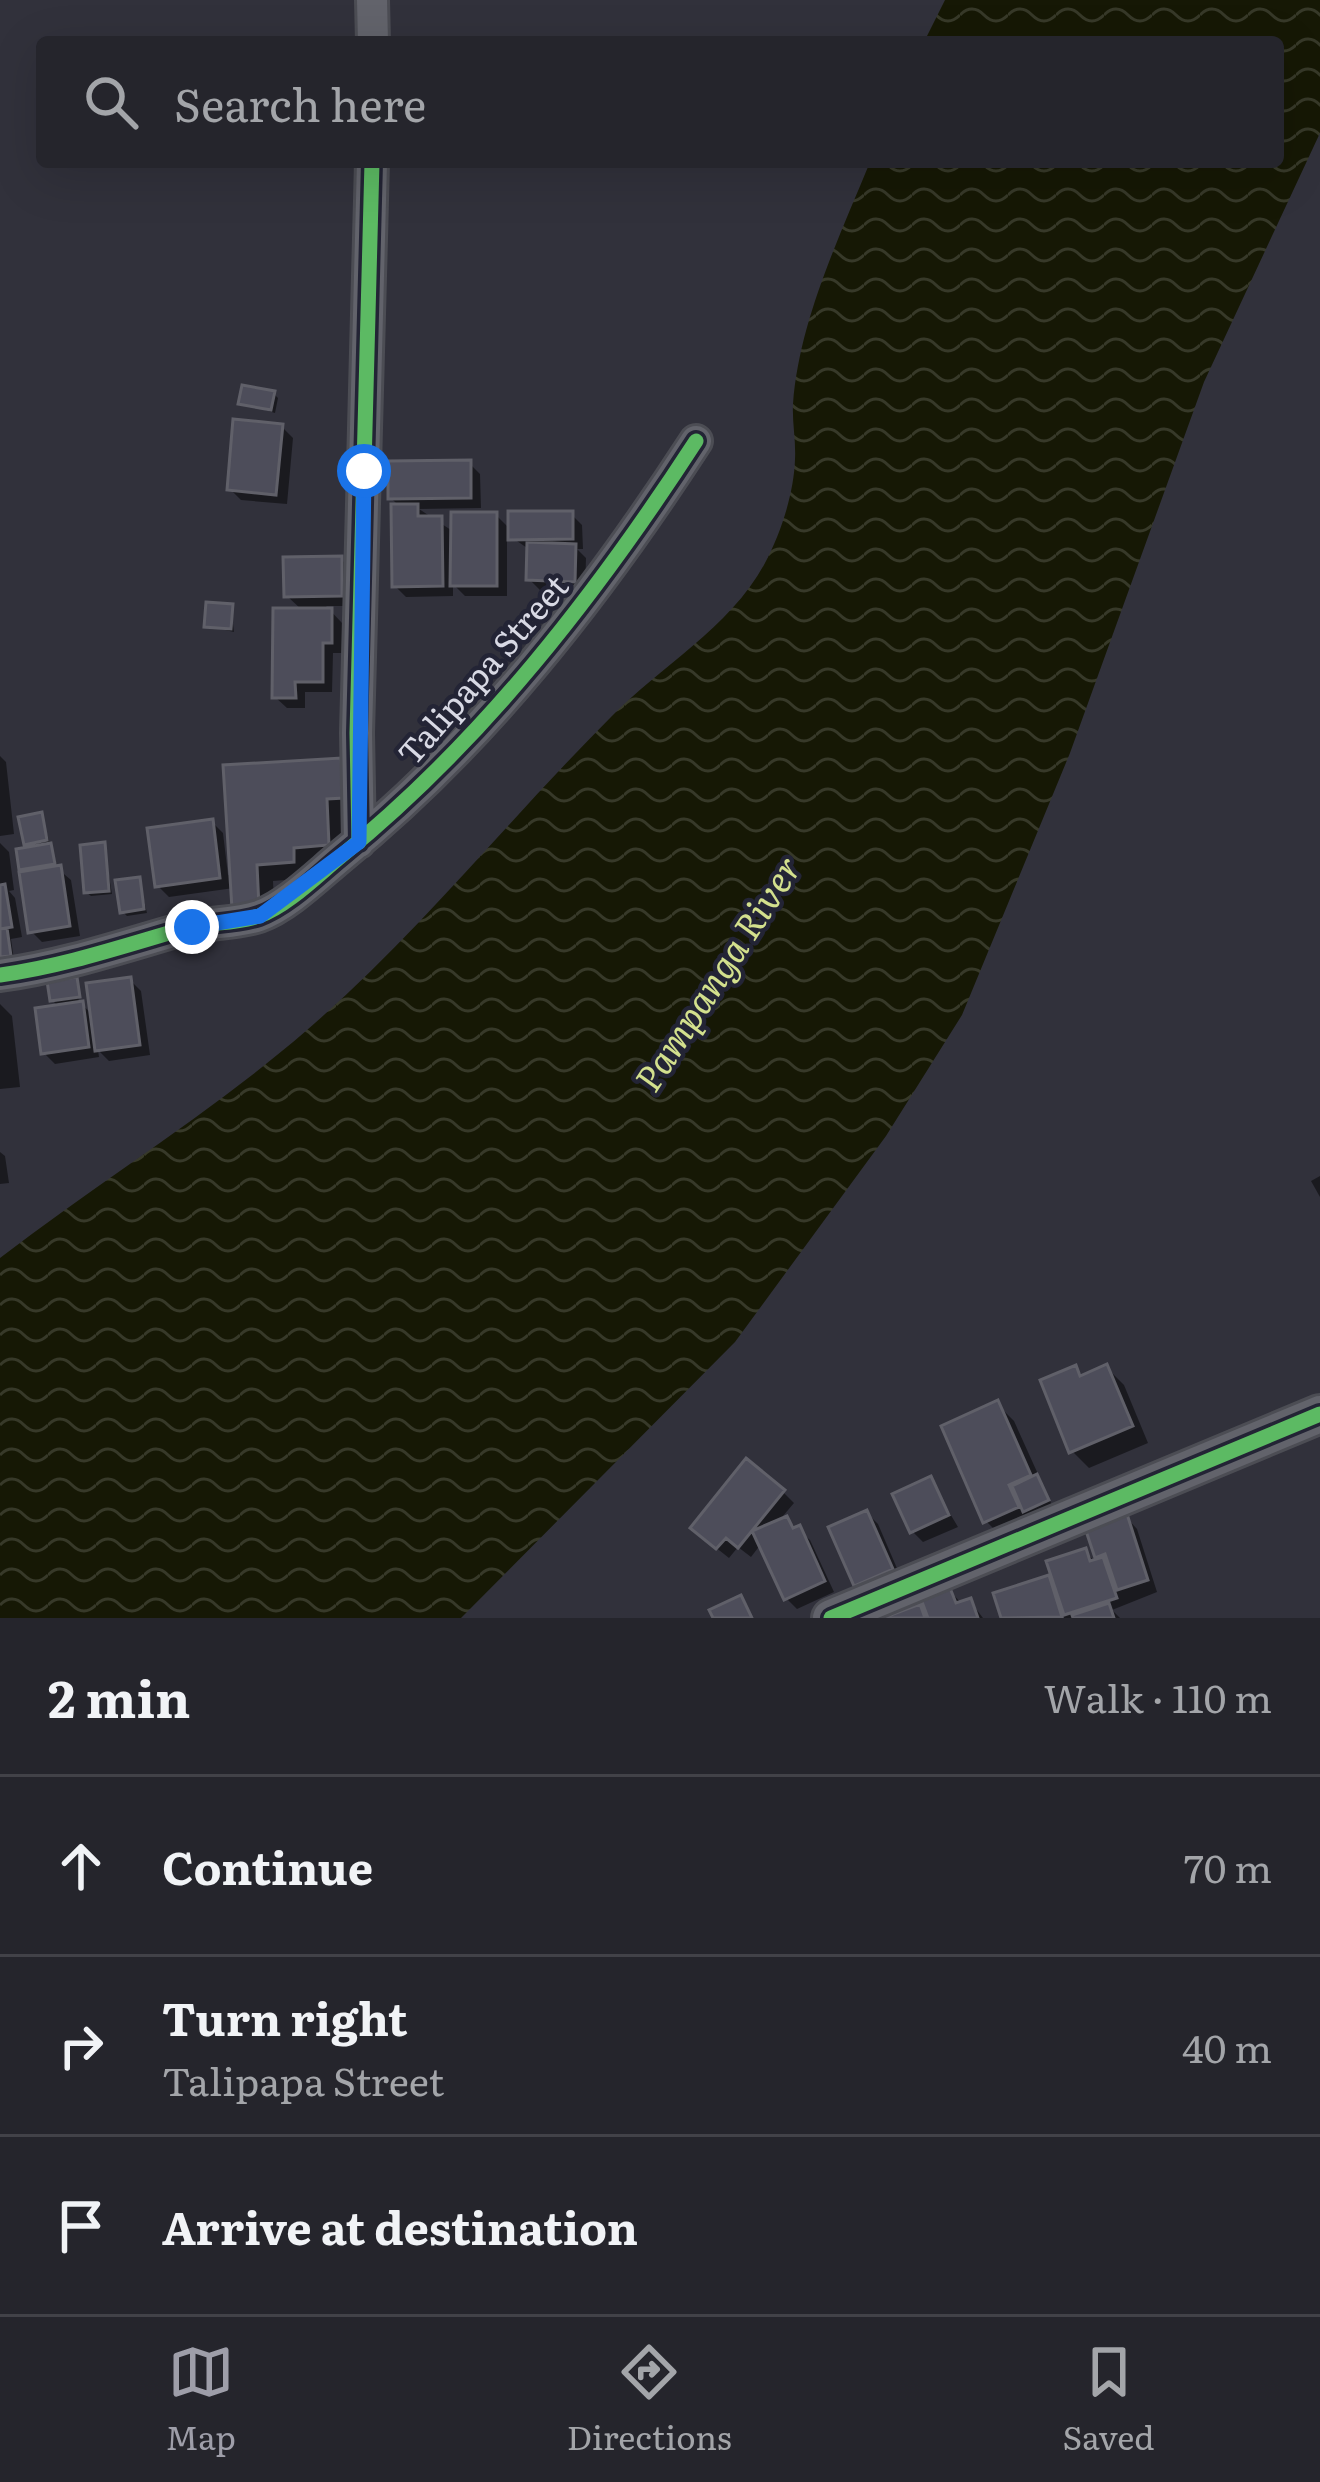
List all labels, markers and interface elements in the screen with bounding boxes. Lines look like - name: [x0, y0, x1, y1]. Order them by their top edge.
- search box: [36, 36, 1284, 168]
- icon: search: [78, 69, 144, 135]
- text: Search here: [174, 69, 426, 136]
- route start: [337, 444, 391, 498]
- street label: Talipapa Street: [384, 562, 578, 775]
- water label: Pampanga River: [620, 844, 812, 1101]
- route end: [165, 900, 219, 954]
- text: 2 min: [48, 1658, 191, 1734]
- text: Walk · 110 m: [1044, 1667, 1272, 1725]
- text: Continue: [162, 1832, 373, 1899]
- icon: ahead: [48, 1833, 114, 1899]
- text: 70 m: [1184, 1837, 1272, 1895]
- text: Turn right: [162, 1983, 408, 2050]
- icon: right: [48, 2013, 114, 2079]
- text: 40 m: [1182, 2017, 1272, 2075]
- text: Talipapa Street: [162, 2050, 444, 2108]
- text: Arrive at destination: [162, 2192, 638, 2259]
- icon: arrive: [48, 2193, 114, 2259]
- tab: Map: [165, 2339, 236, 2460]
- tab: Directions: [567, 2339, 732, 2460]
- tab: Saved: [1063, 2339, 1155, 2460]

